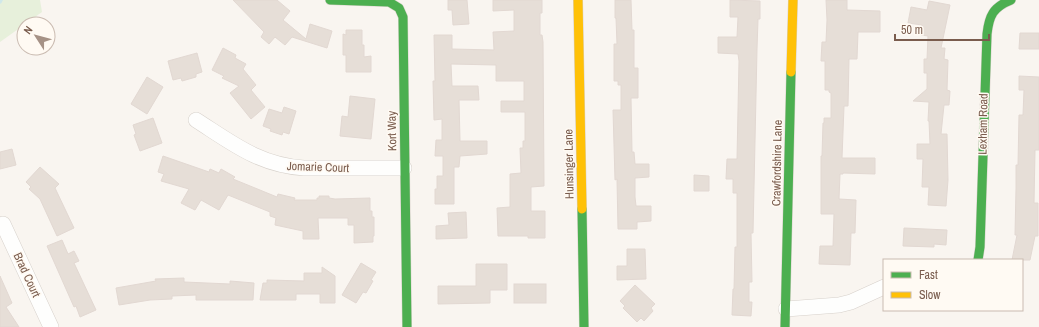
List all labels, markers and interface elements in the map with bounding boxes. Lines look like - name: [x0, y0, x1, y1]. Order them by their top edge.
- north arrow: [16, 16, 56, 56]
- scale bar: [895, 16, 989, 42]
- text: 50 m: [901, 22, 923, 38]
- text: N: [20, 23, 35, 37]
- street label: Lexham Road: [974, 93, 992, 155]
- street label: Kort Way: [384, 111, 400, 151]
- street label: Crawfordshire Lane: [768, 120, 786, 206]
- street label: Hunsinger Lane: [560, 129, 578, 199]
- street label: Jomarie Court: [287, 158, 350, 176]
- street label: Brad Court: [10, 250, 44, 300]
- legend: [883, 259, 1023, 311]
- text: Fast: [919, 267, 938, 283]
- text: Slow: [919, 287, 941, 303]

